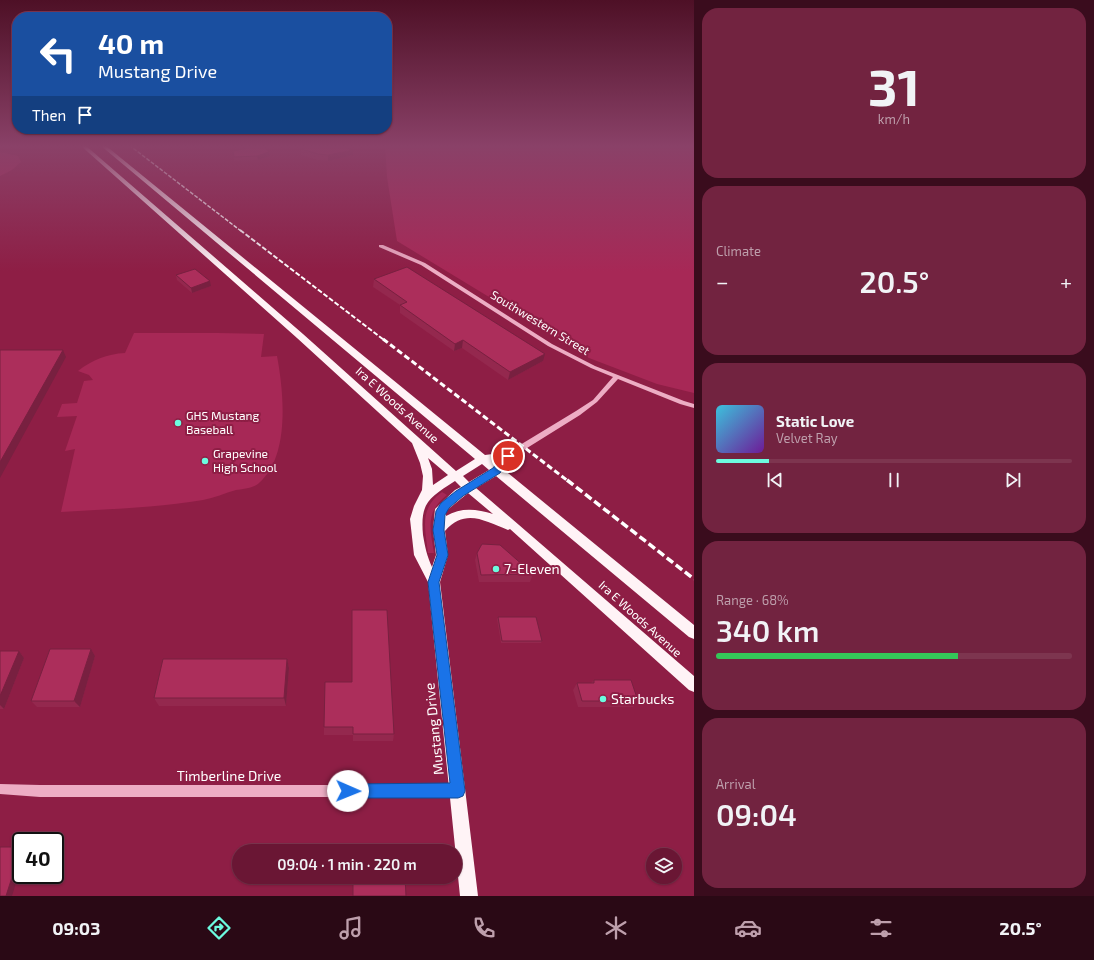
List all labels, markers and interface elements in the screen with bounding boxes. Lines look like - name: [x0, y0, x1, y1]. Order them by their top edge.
- text: 40 m: [98, 26, 164, 60]
- icon: left: [32, 28, 84, 80]
- text: 31: [868, 54, 920, 116]
- text: Mustang Drive: [98, 60, 217, 82]
- icon: arrive: [74, 104, 96, 126]
- text: Then: [32, 106, 66, 124]
- text: km/h: [878, 111, 910, 127]
- text: Climate: [716, 243, 761, 259]
- text: 20.5°: [859, 263, 929, 299]
- text: −: [716, 268, 729, 294]
- text: +: [1060, 268, 1072, 294]
- street label: Southwestern Street: [488, 287, 593, 357]
- street label: Ira E Woods Avenue: [353, 363, 442, 445]
- place label: GHS Mustang Baseball: [186, 408, 260, 436]
- text: Static Love: [776, 412, 854, 430]
- marker: GHS Mustang Baseball: [173, 418, 183, 428]
- text: Velvet Ray: [776, 430, 838, 446]
- pin: [491, 439, 525, 473]
- icon: arrive: [497, 445, 519, 467]
- place label: Grapevine High School: [213, 446, 278, 474]
- marker: Grapevine High School: [200, 456, 210, 466]
- icon: previous: [764, 469, 786, 491]
- icon: pause: [883, 469, 905, 491]
- icon: next: [1002, 469, 1024, 491]
- place label: 7-Eleven: [504, 560, 560, 577]
- marker: 7-Eleven: [491, 564, 501, 574]
- street label: Ira E Woods Avenue: [596, 577, 685, 659]
- text: Range · 68%: [716, 592, 789, 608]
- text: 340 km: [716, 612, 819, 648]
- street label: Mustang Drive: [420, 682, 447, 776]
- place label: Starbucks: [611, 690, 674, 707]
- marker: Starbucks: [598, 694, 608, 704]
- street label: Timberline Drive: [177, 767, 281, 784]
- position arrow: [327, 770, 369, 812]
- text: Arrival: [716, 776, 756, 792]
- text: 09:04: [716, 796, 797, 832]
- speed limit sign: 40: [12, 832, 64, 884]
- map controls: [646, 848, 682, 884]
- button: layers: [646, 848, 682, 884]
- text: 09:04 · 1 min · 220 m: [277, 855, 417, 873]
- icon: directions: [205, 914, 233, 942]
- icon: music: [337, 914, 365, 942]
- icon: phone: [470, 914, 498, 942]
- icon: climate: [602, 914, 630, 942]
- icon: car: [734, 914, 762, 942]
- icon: filters: [867, 914, 895, 942]
- text: 09:03: [52, 917, 100, 939]
- text: 20.5°: [999, 917, 1042, 939]

